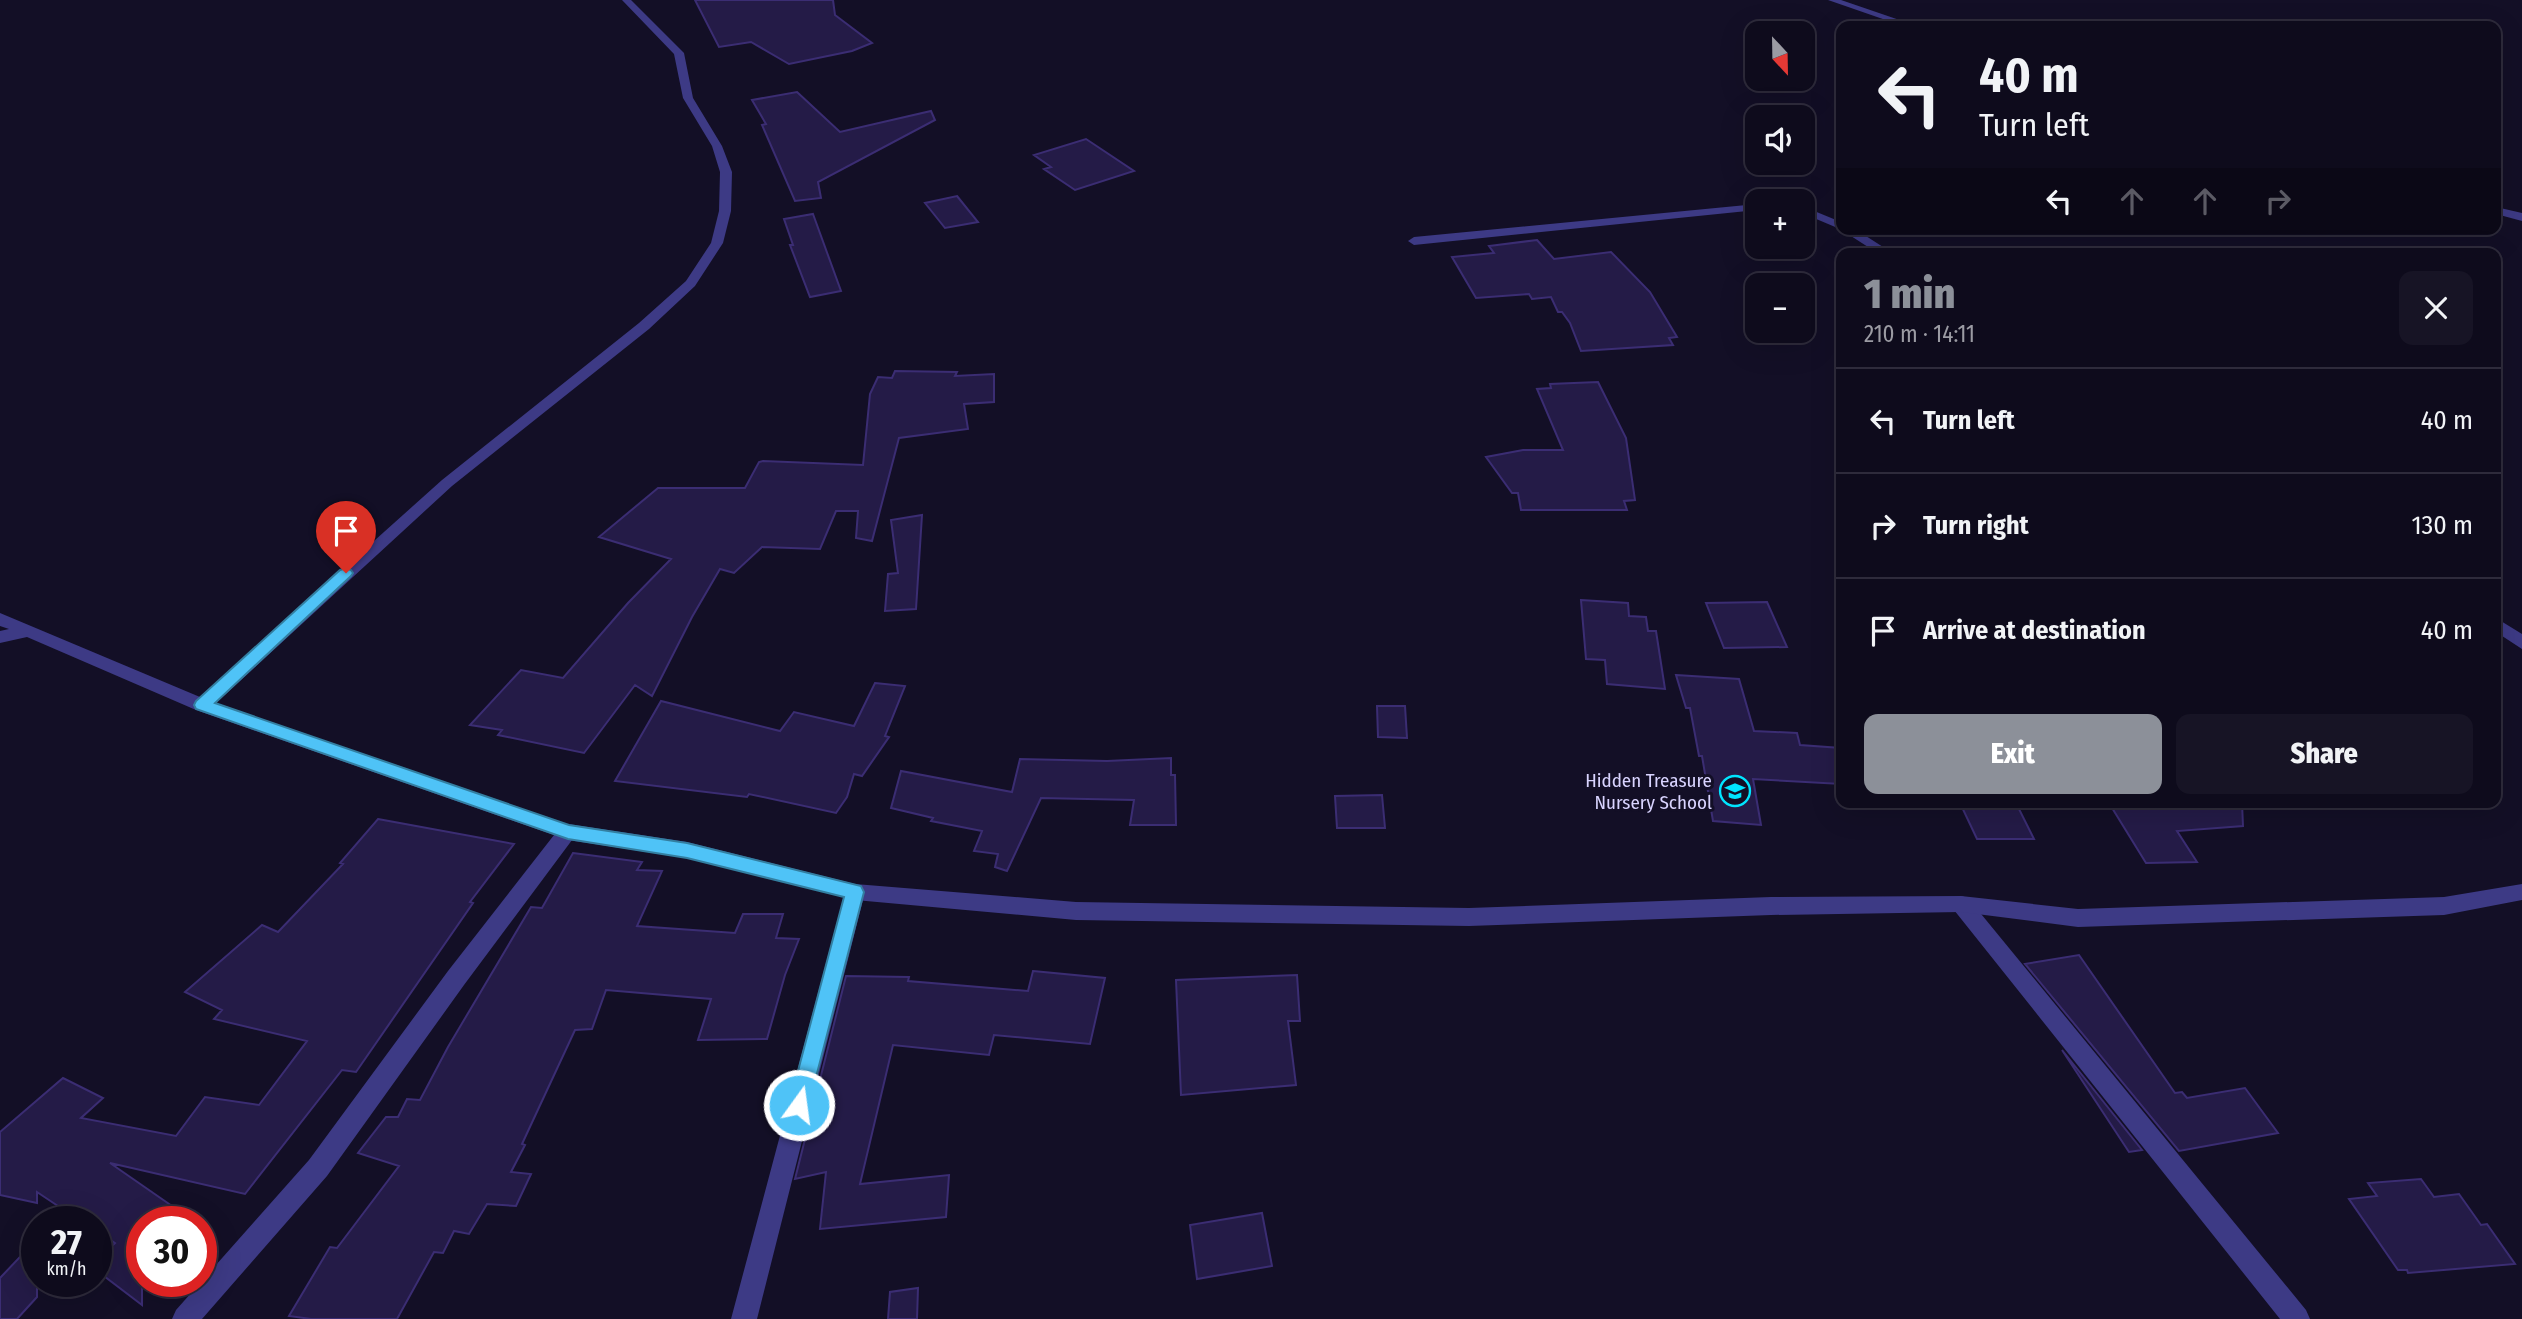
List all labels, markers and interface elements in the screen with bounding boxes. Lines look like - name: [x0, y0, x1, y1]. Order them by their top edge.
- north arrow: [1745, 21, 1815, 91]
- map controls: [1745, 21, 1815, 343]
- text: 40 m: [1979, 46, 2079, 105]
- icon: left: [1864, 49, 1955, 140]
- button: sound: [1745, 105, 1815, 175]
- text: Turn left: [1979, 106, 2089, 144]
- icon: left: [2040, 182, 2078, 220]
- icon: ahead: [2113, 182, 2151, 220]
- icon: ahead: [2186, 182, 2224, 220]
- icon: right: [2259, 182, 2297, 220]
- button: +: [1745, 189, 1815, 259]
- text: 1 min: [1864, 269, 1955, 319]
- button: close: [2399, 271, 2473, 345]
- button: −: [1745, 273, 1815, 343]
- text: 210 m · 14:11: [1864, 320, 1975, 348]
- icon: left: [1864, 402, 1902, 440]
- text: Turn left: [1923, 405, 2015, 436]
- text: 40 m: [2421, 405, 2473, 436]
- pin: [316, 501, 376, 573]
- icon: right: [1864, 507, 1902, 545]
- text: Turn right: [1923, 510, 2029, 541]
- text: 130 m: [2411, 510, 2473, 541]
- icon: arrive: [327, 512, 365, 550]
- icon: arrive: [1864, 612, 1902, 650]
- text: Arrive at destination: [1923, 615, 2146, 646]
- text: 40 m: [2421, 615, 2473, 646]
- button: Exit: [1864, 714, 2162, 794]
- button: Share: [2176, 714, 2473, 794]
- place label: Hidden Treasure Nursery School: [1585, 769, 1712, 814]
- school or university icon: Hidden Treasure Nursery School: [1718, 774, 1752, 808]
- position arrow: [762, 1068, 836, 1142]
- speed limit sign: 30: [126, 1206, 217, 1297]
- text: 27: [51, 1221, 82, 1263]
- text: km/h: [46, 1258, 87, 1280]

